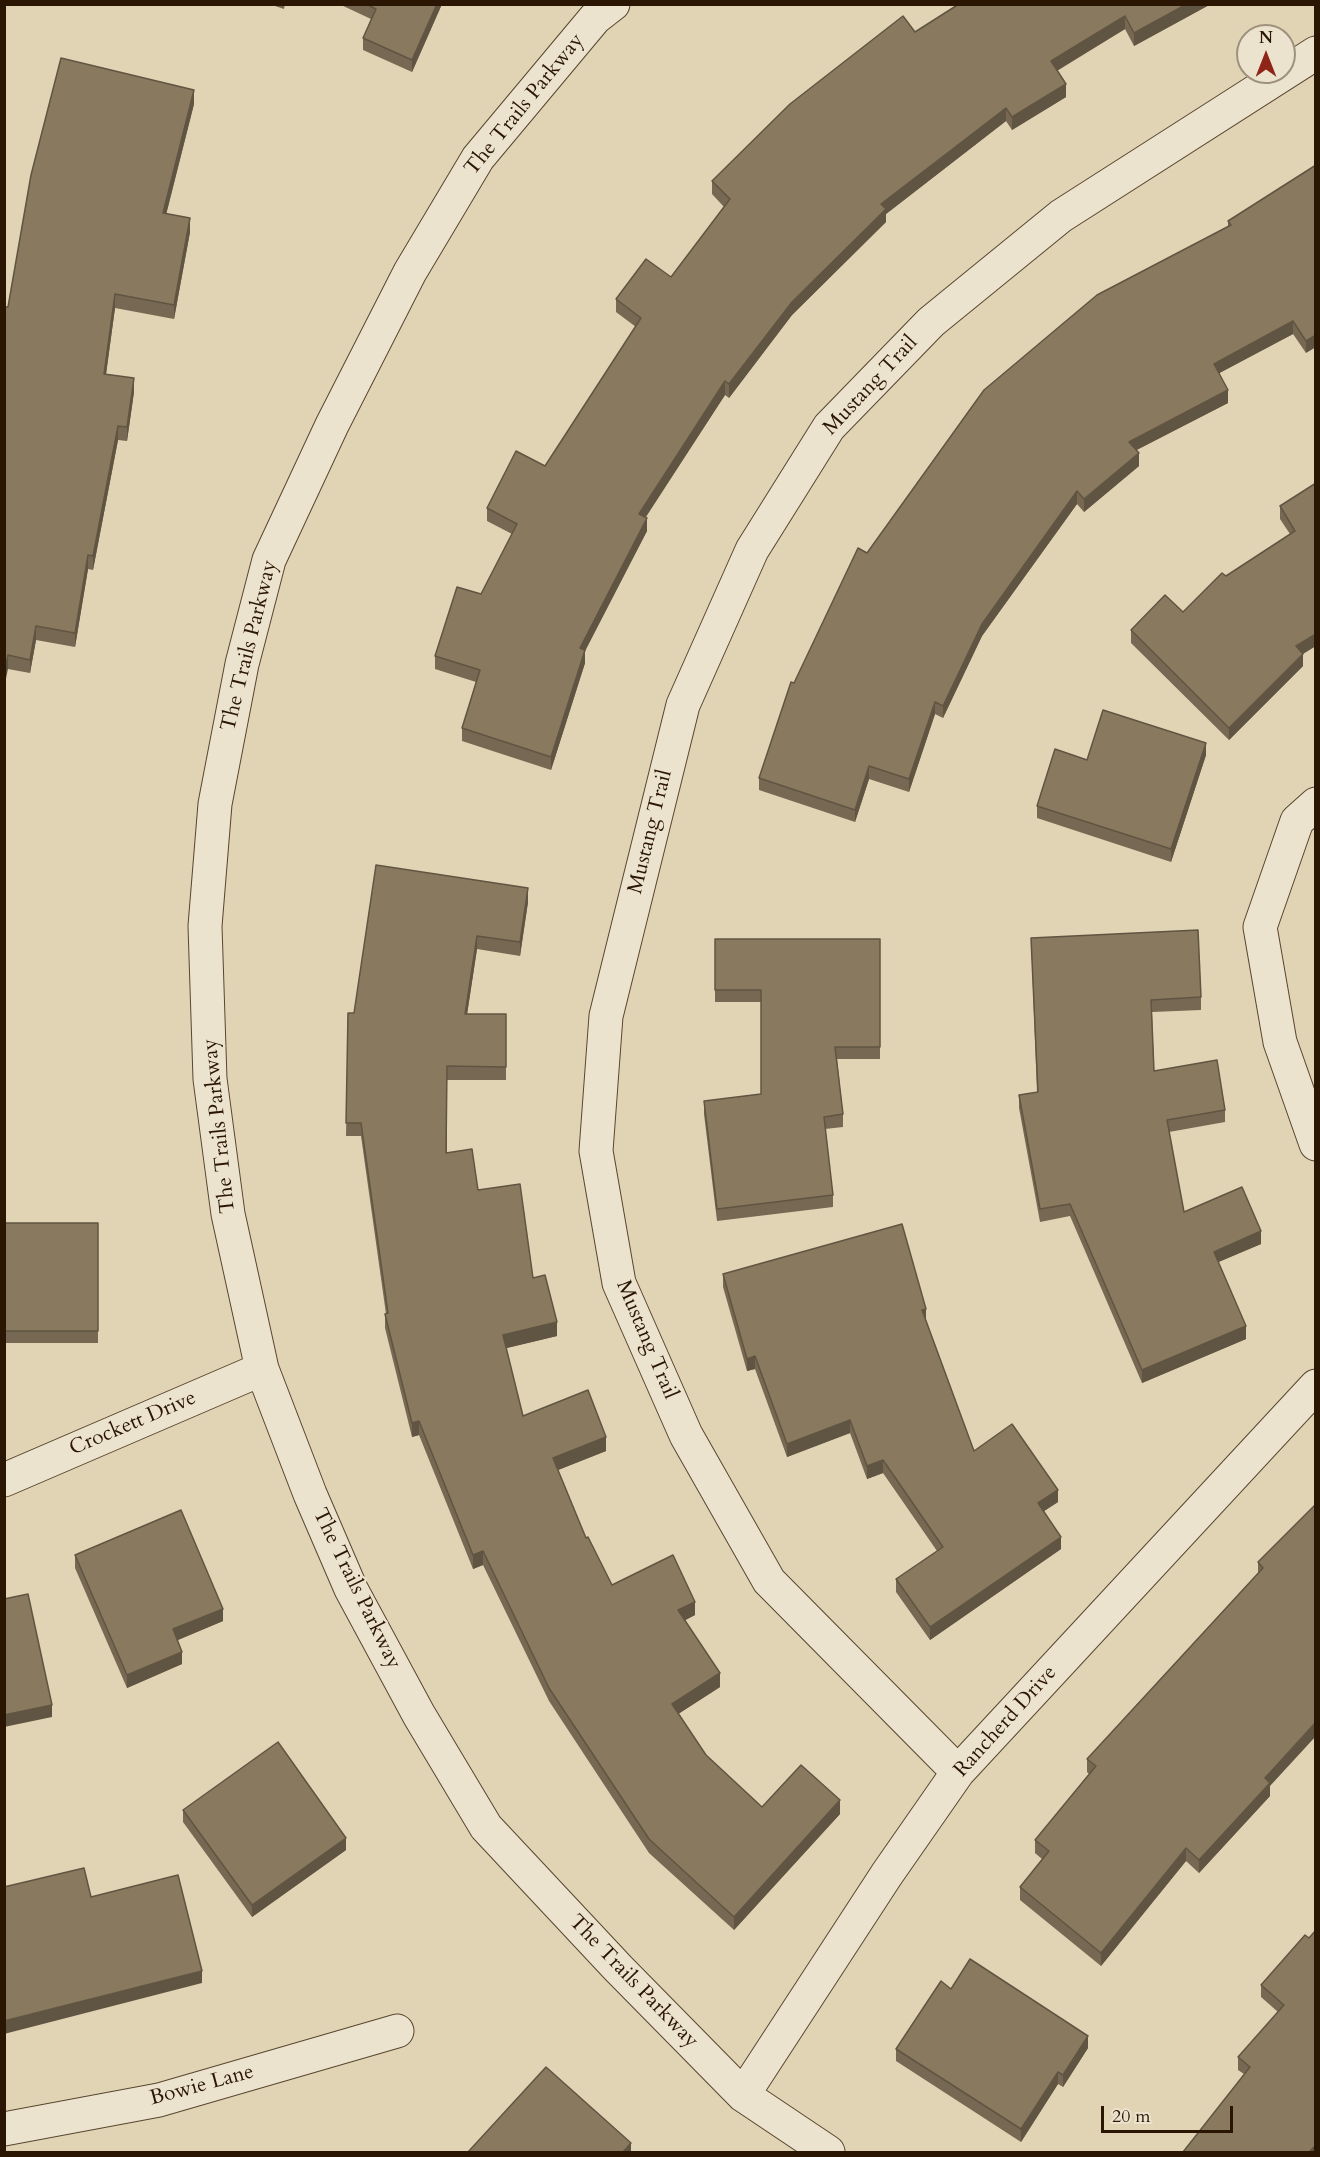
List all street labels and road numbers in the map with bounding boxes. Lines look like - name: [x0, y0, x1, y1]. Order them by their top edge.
- street label: The Trails Parkway: [460, 29, 590, 181]
- street label: Mustang Trail: [819, 331, 923, 441]
- street label: The Trails Parkway: [217, 558, 283, 734]
- street label: Mustang Trail: [623, 767, 679, 897]
- street label: The Trails Parkway: [198, 1037, 242, 1215]
- street label: Mustang Trail: [610, 1277, 682, 1403]
- street label: Crockett Drive: [66, 1386, 200, 1462]
- street label: The Trails Parkway: [306, 1505, 406, 1673]
- street label: Rancherd Drive: [949, 1661, 1063, 1783]
- street label: The Trails Parkway: [563, 1910, 703, 2054]
- street label: Bowie Lane: [147, 2060, 257, 2112]

